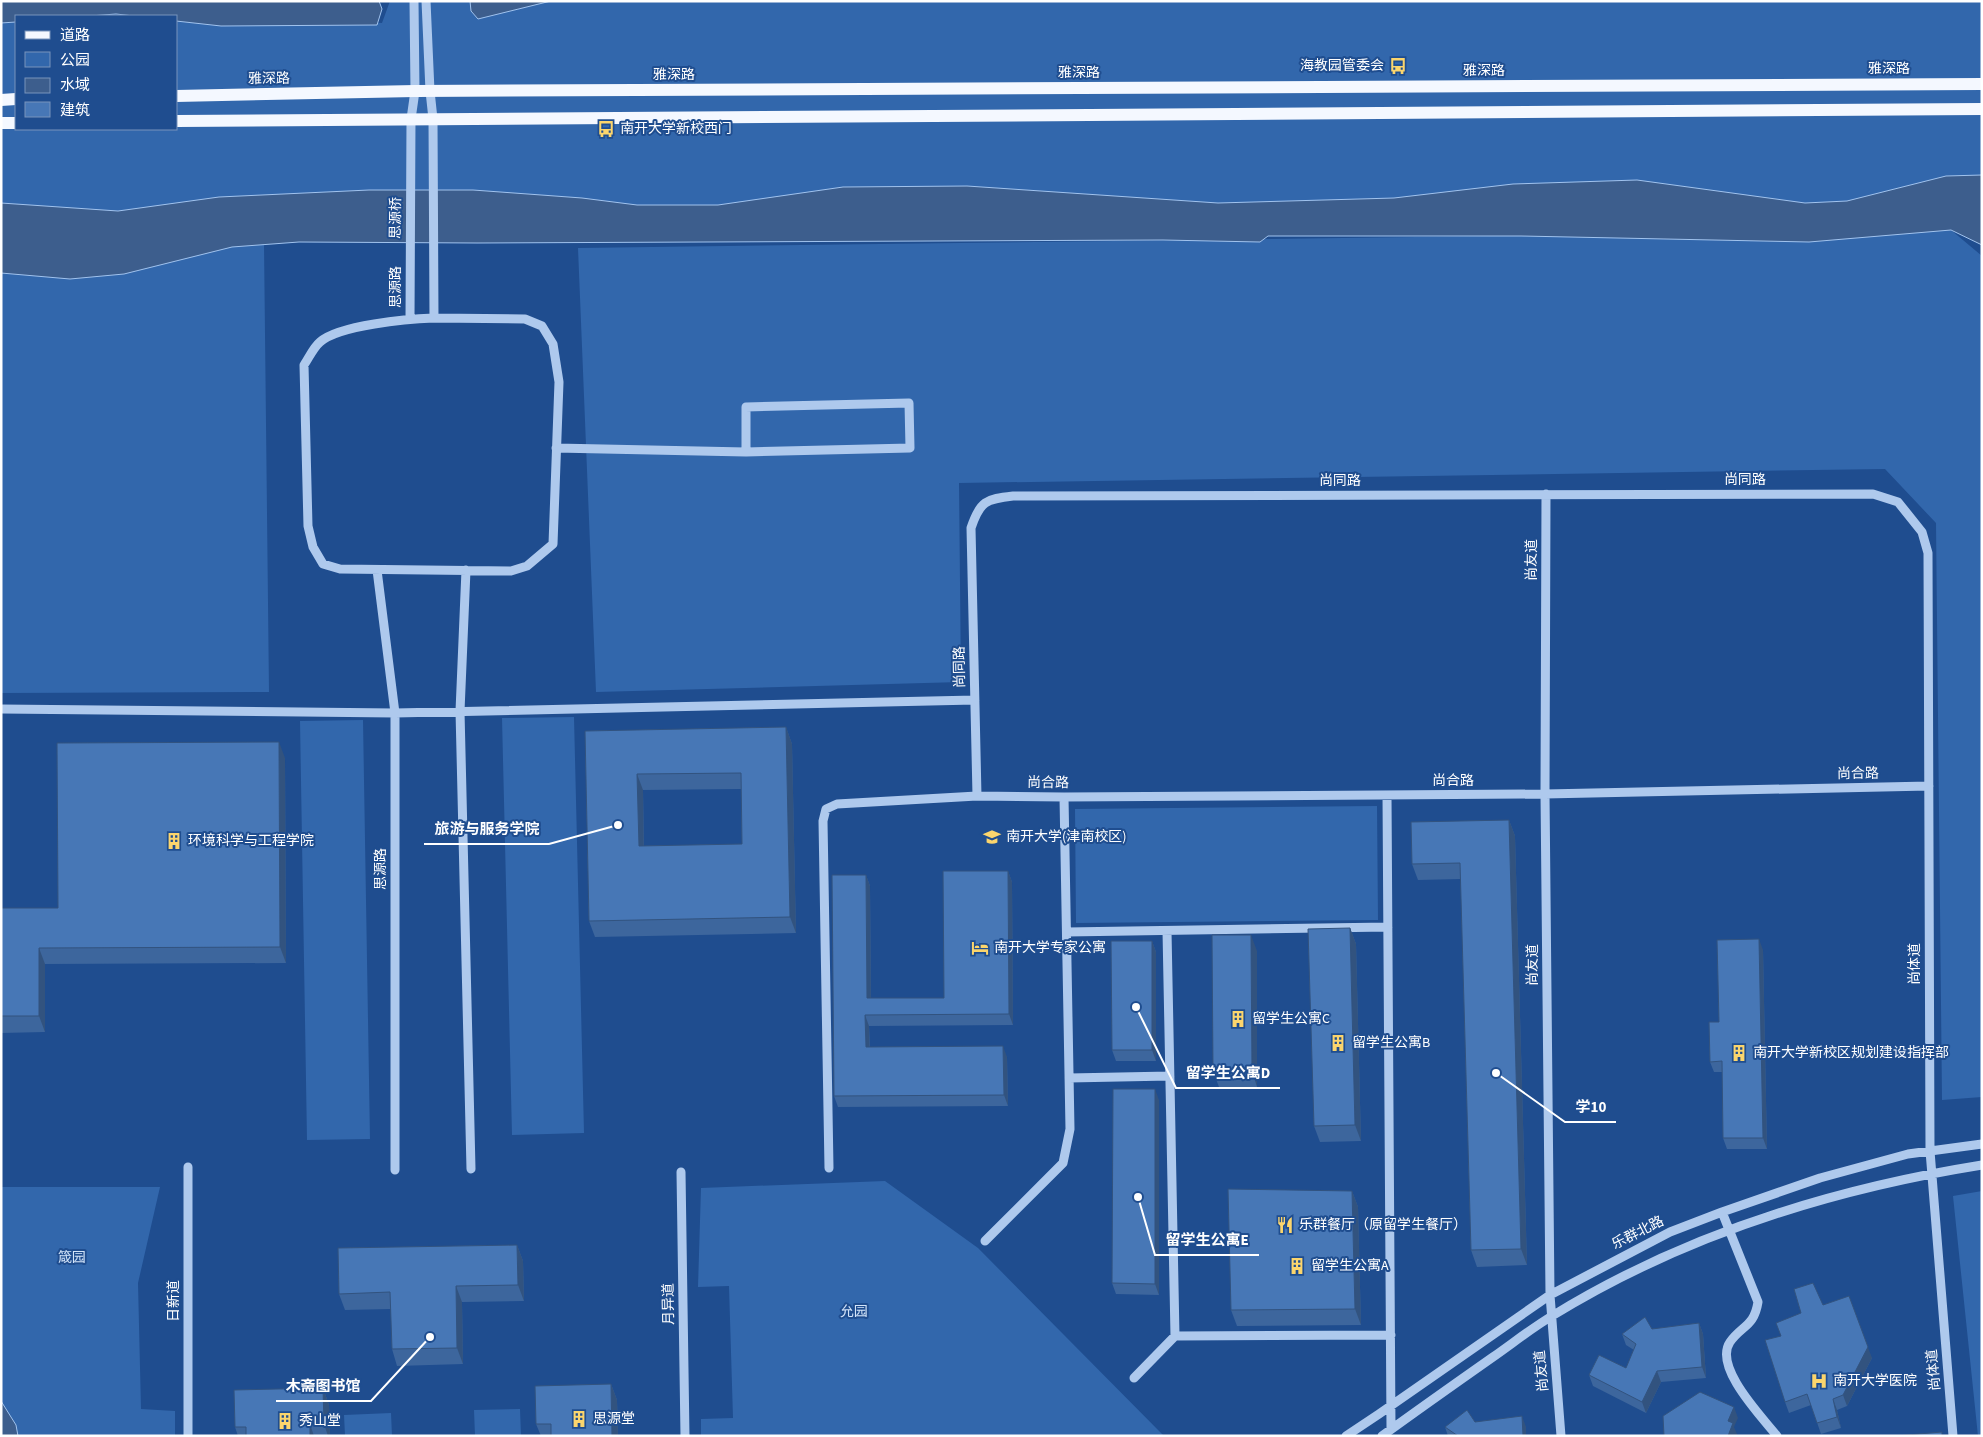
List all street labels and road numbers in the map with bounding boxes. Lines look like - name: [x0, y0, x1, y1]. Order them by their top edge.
- street label: 雅深路: [1868, 59, 1910, 79]
- street label: 雅深路: [1463, 61, 1505, 81]
- street label: 雅深路: [1058, 63, 1100, 83]
- street label: 雅深路: [653, 65, 695, 85]
- street label: 雅深路: [248, 69, 290, 89]
- street label: 思源桥: [386, 197, 406, 239]
- street label: 思源路: [386, 266, 406, 308]
- street label: 尚同路: [1724, 470, 1766, 490]
- street label: 尚同路: [1319, 471, 1361, 491]
- street label: 尚友道: [1522, 539, 1542, 581]
- street label: 尚同路: [950, 646, 970, 688]
- street label: 尚合路: [1837, 764, 1879, 784]
- street label: 尚合路: [1432, 771, 1474, 791]
- street label: 尚合路: [1027, 773, 1069, 793]
- street label: 思源路: [371, 848, 391, 890]
- street label: 尚体道: [1905, 943, 1925, 985]
- street label: 尚友道: [1523, 944, 1543, 986]
- street label: 乐群北路: [1609, 1211, 1667, 1255]
- street label: 日新道: [164, 1280, 184, 1322]
- street label: 月异道: [659, 1283, 679, 1325]
- street label: 尚体道: [1922, 1348, 1946, 1392]
- street label: 尚友道: [1530, 1349, 1554, 1393]

